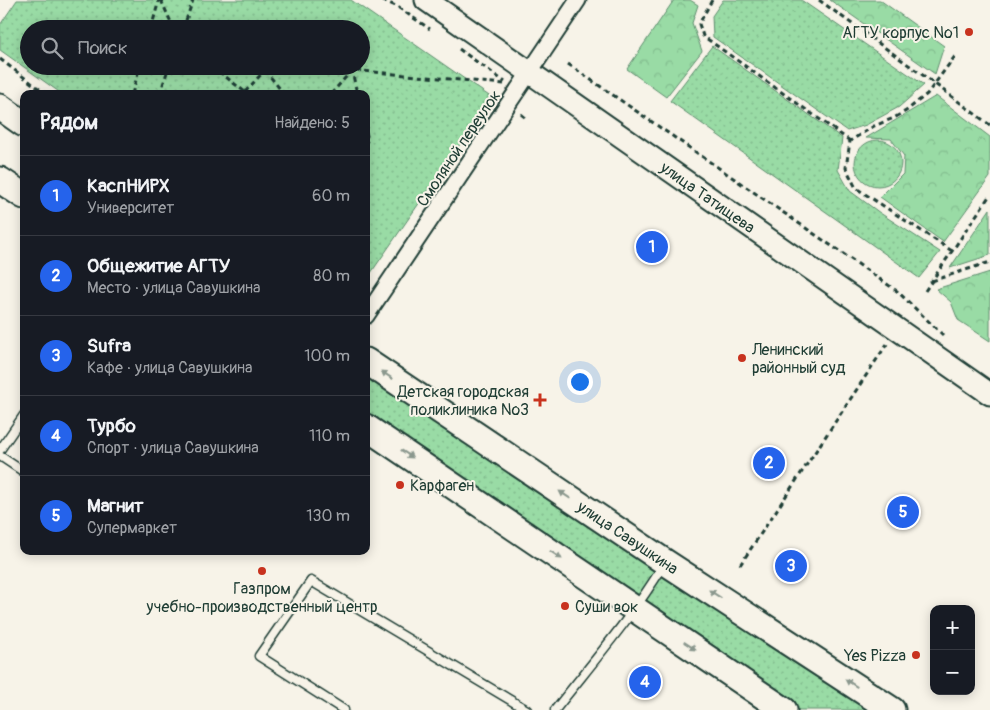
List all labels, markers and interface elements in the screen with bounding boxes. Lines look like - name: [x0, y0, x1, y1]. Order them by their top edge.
- search box: [20, 20, 370, 75]
- place label: АГТУ корпус №1: [842, 23, 959, 43]
- marker: АГТУ корпус №1: [963, 26, 975, 38]
- icon: search: [38, 34, 66, 62]
- text: Поиск: [78, 36, 128, 60]
- street label: Смоляной переулок: [412, 86, 505, 211]
- text: Рядом: [40, 109, 98, 136]
- text: Найдено: 5: [274, 113, 350, 133]
- street label: улица Татищева: [655, 157, 759, 238]
- text: КаспНИРХ: [87, 174, 169, 198]
- text: 1: [53, 186, 59, 206]
- text: 60 m: [312, 186, 350, 206]
- text: Университет: [87, 198, 174, 218]
- pin: 1: [636, 228, 668, 266]
- text: Общежитие АГТУ: [87, 254, 230, 278]
- text: 2: [52, 266, 60, 286]
- text: 80 m: [313, 266, 350, 286]
- text: Место · улица Савушкина: [87, 278, 260, 298]
- text: Sufra: [87, 334, 131, 358]
- place label: Ленинский районный суд: [751, 340, 846, 378]
- text: 3: [52, 346, 60, 366]
- text: 100 m: [304, 346, 350, 366]
- marker: Ленинский районный суд: [736, 352, 748, 364]
- text: Кафе · улица Савушкина: [87, 358, 252, 378]
- your location: [567, 369, 593, 395]
- one-way arrow: [380, 370, 393, 380]
- place label: Детская городская поликлиника №3: [397, 382, 529, 420]
- marker: Детская городская поликлиника №3: [533, 393, 547, 407]
- text: Турбо: [87, 414, 136, 438]
- text: 4: [51, 426, 61, 446]
- text: 110 m: [309, 426, 350, 446]
- text: Спорт · улица Савушкина: [87, 438, 259, 458]
- pin: 2: [753, 444, 785, 482]
- one-way arrow: [400, 449, 413, 459]
- place label: Карфаген: [410, 476, 474, 496]
- marker: Карфаген: [394, 479, 406, 491]
- one-way arrow: [559, 490, 572, 500]
- pin: 5: [887, 493, 919, 531]
- text: Магнит: [87, 494, 143, 518]
- street label: улица Савушкина: [572, 496, 682, 579]
- text: 5: [52, 506, 60, 526]
- text: 130 m: [306, 506, 350, 526]
- text: Супермаркет: [87, 518, 177, 538]
- pin: 3: [775, 547, 807, 585]
- one-way arrow: [549, 550, 562, 560]
- marker: Газпром учебно-производственный центр: [256, 565, 268, 577]
- place label: Газпром учебно-производственный центр: [145, 579, 378, 617]
- one-way arrow: [708, 590, 722, 599]
- place label: Суши вок: [575, 597, 638, 617]
- marker: Суши вок: [559, 600, 571, 612]
- map controls: [930, 605, 975, 695]
- button: +: [930, 605, 975, 650]
- one-way arrow: [683, 641, 697, 651]
- place label: Yes Pizza: [843, 646, 906, 666]
- marker: Yes Pizza: [910, 649, 922, 661]
- button: −: [930, 650, 975, 695]
- pin: 4: [629, 663, 661, 701]
- one-way arrow: [845, 679, 858, 688]

